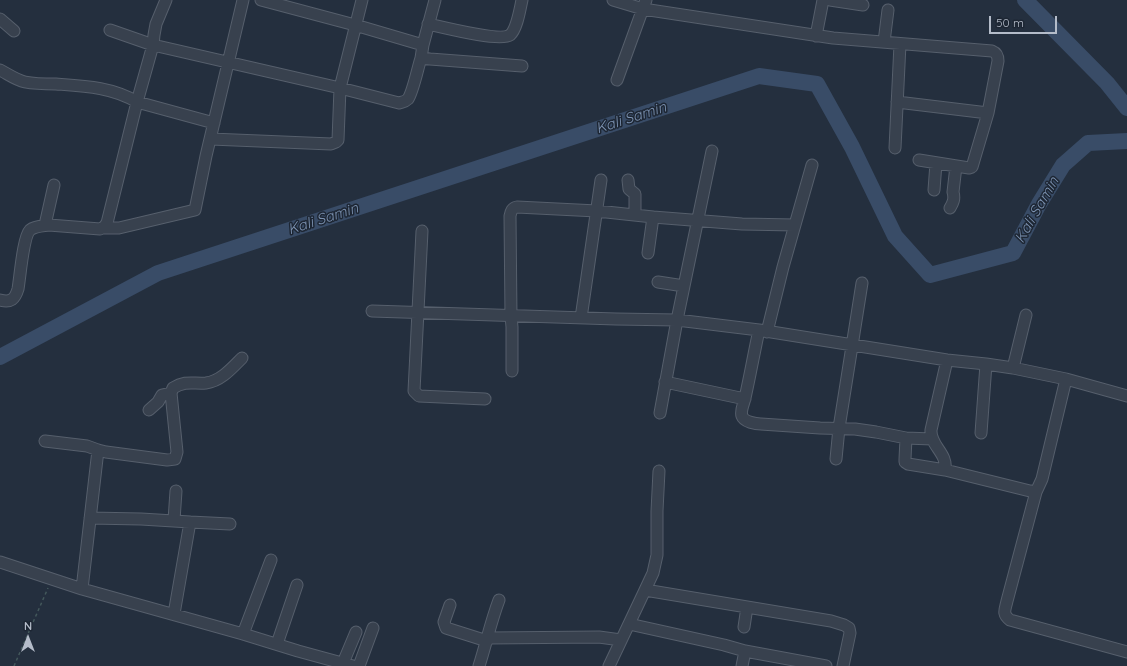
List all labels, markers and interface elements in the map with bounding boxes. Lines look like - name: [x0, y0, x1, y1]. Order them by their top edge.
- scale bar: [991, 8, 1059, 34]
- text: 50 m: [996, 15, 1024, 30]
- water label: Kali Samin: [593, 98, 669, 138]
- water label: Kali Samin: [1011, 174, 1063, 246]
- water label: Kali Samin: [285, 199, 361, 239]
- north arrow: [8, 618, 48, 658]
- text: N: [24, 619, 32, 633]

